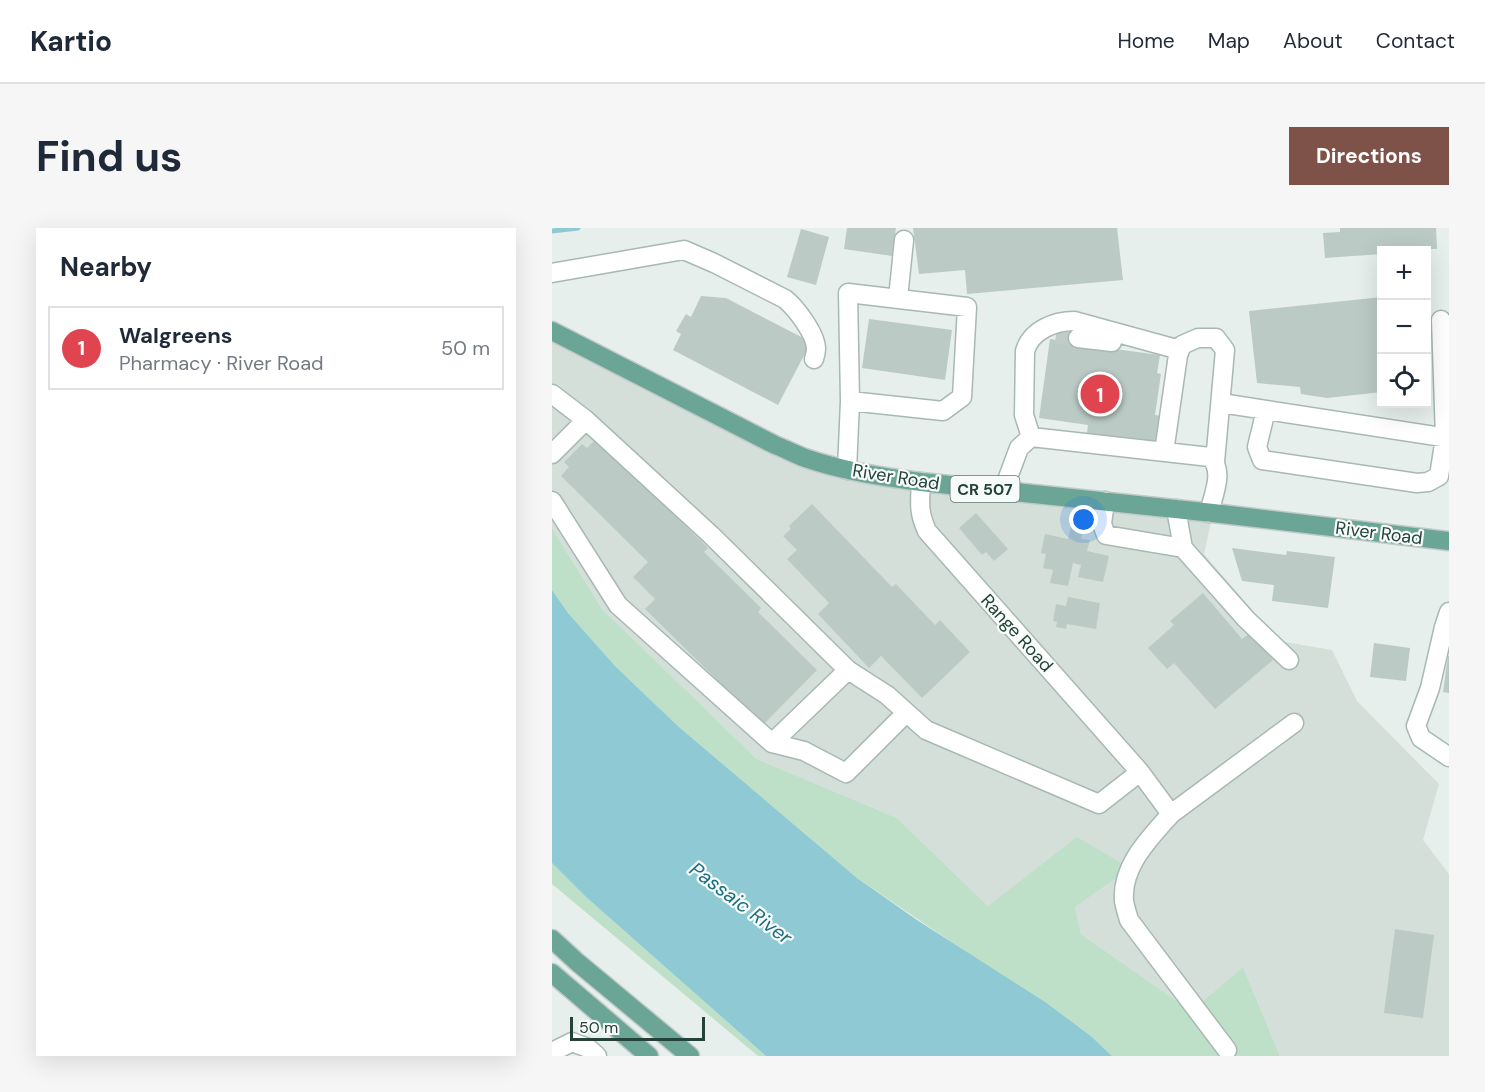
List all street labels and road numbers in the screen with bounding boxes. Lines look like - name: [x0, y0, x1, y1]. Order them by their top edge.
- street label: River Road: [851, 458, 941, 496]
- road number: CR 507: [950, 476, 1020, 502]
- street label: River Road: [1334, 516, 1424, 550]
- street label: Range Road: [976, 589, 1058, 677]

